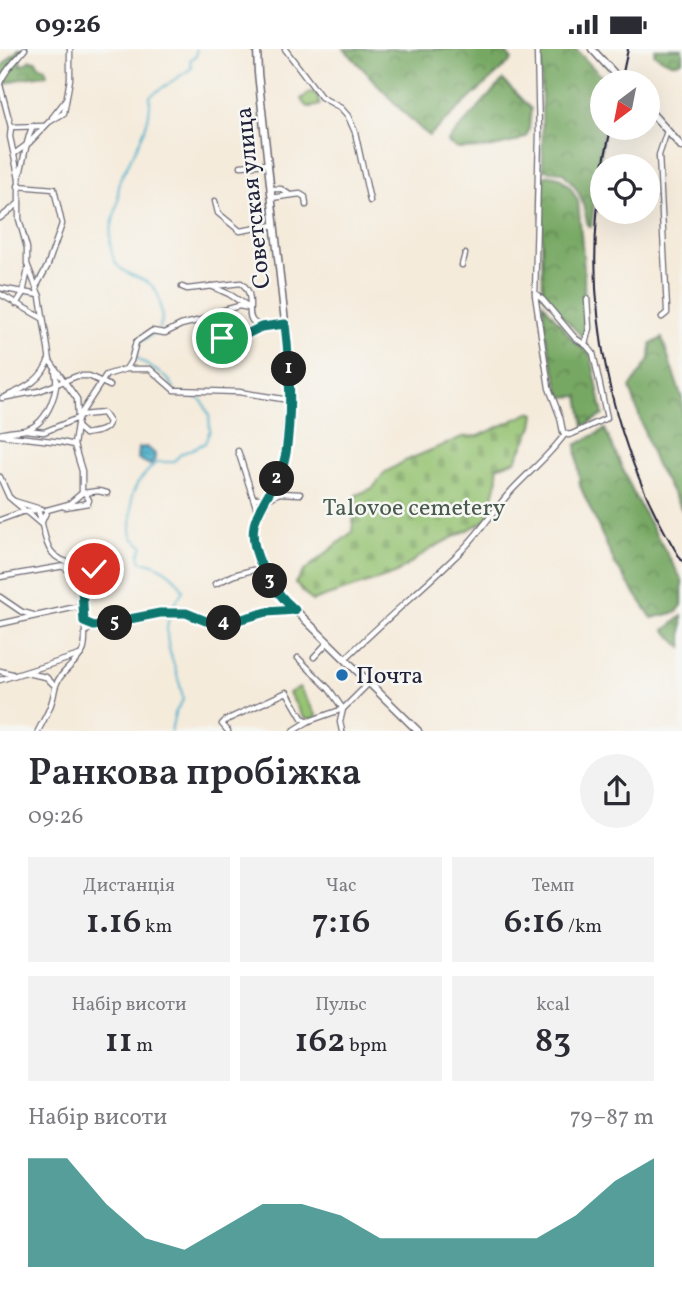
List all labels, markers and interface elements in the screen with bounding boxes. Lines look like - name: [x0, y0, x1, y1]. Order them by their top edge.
- text: 09:26: [35, 7, 101, 43]
- north arrow: [590, 70, 660, 140]
- map controls: [590, 70, 660, 224]
- street label: Советская улица: [228, 105, 280, 290]
- button: locate: [590, 154, 660, 224]
- pin: [192, 308, 252, 368]
- icon: arrive: [203, 319, 241, 357]
- pin: 1: [272, 351, 306, 387]
- text: 1: [285, 355, 292, 381]
- pin: 2: [260, 461, 294, 497]
- text: 2: [272, 465, 281, 491]
- park label: Talovoe cemetery: [323, 492, 505, 526]
- pin: [64, 539, 124, 599]
- icon: check: [75, 550, 113, 588]
- pin: 3: [252, 563, 288, 599]
- text: 3: [265, 567, 274, 593]
- pin: 5: [97, 605, 132, 641]
- pin: 4: [206, 605, 242, 641]
- text: 5: [110, 609, 119, 635]
- text: 4: [218, 609, 229, 635]
- place label: Почта: [356, 660, 423, 694]
- marker: Почта: [334, 667, 350, 683]
- text: Ранкова пробіжка: [28, 748, 362, 801]
- button: share: [580, 754, 654, 828]
- text: 09:26: [28, 801, 83, 833]
- text: Дистанція: [83, 873, 175, 899]
- text: Час: [325, 873, 357, 899]
- text: Темп: [532, 873, 574, 899]
- text: 1.16: [86, 899, 141, 947]
- text: 7:16: [312, 899, 370, 947]
- text: 6:16: [504, 899, 564, 947]
- text: km: [141, 914, 172, 940]
- text: /km: [564, 914, 602, 940]
- text: Набір висоти: [71, 992, 187, 1018]
- text: Пульс: [315, 992, 367, 1018]
- text: kcal: [536, 992, 570, 1018]
- text: 11: [105, 1018, 133, 1066]
- text: 162: [295, 1018, 345, 1066]
- text: 83: [535, 1018, 571, 1066]
- text: m: [133, 1033, 153, 1059]
- text: bpm: [345, 1033, 387, 1059]
- text: Набір висоти: [28, 1102, 167, 1134]
- text: 79–87 m: [570, 1102, 654, 1134]

